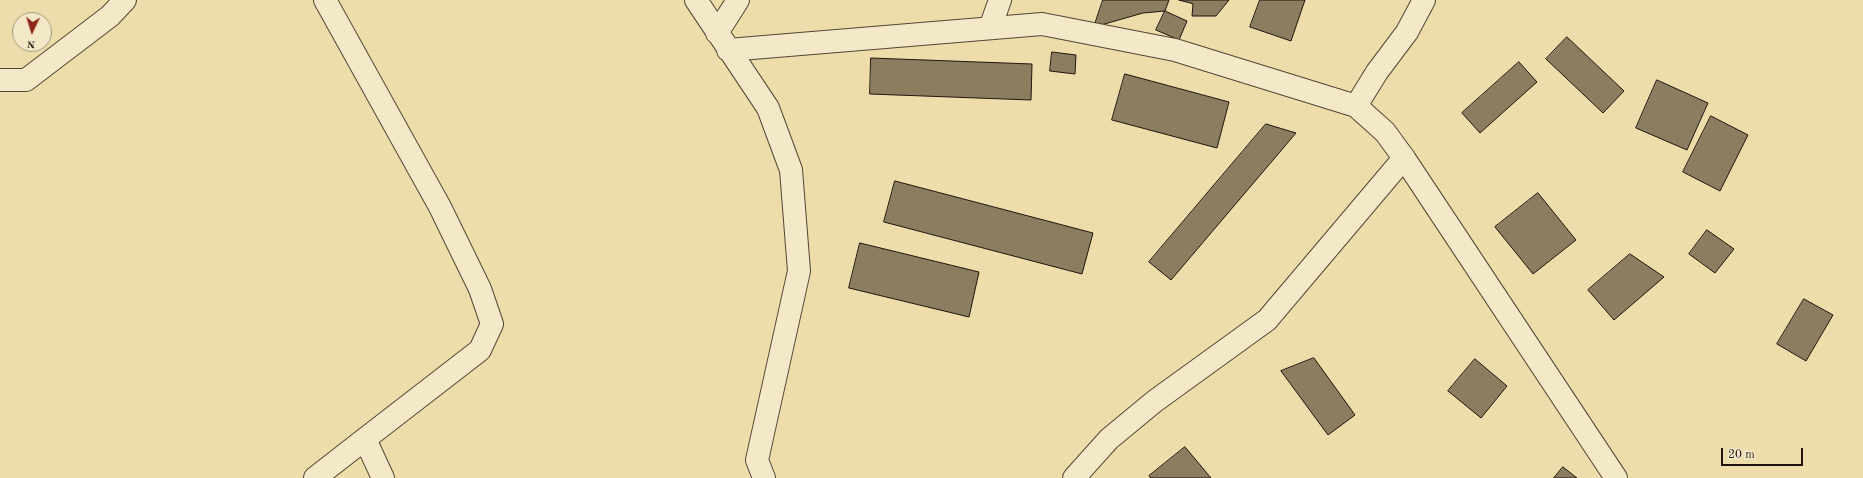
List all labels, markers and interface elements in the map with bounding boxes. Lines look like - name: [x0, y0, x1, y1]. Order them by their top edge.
- north arrow: [12, 12, 52, 52]
- text: N: [27, 38, 36, 49]
- scale bar: [1723, 440, 1805, 466]
- text: 20 m: [1728, 449, 1755, 461]

